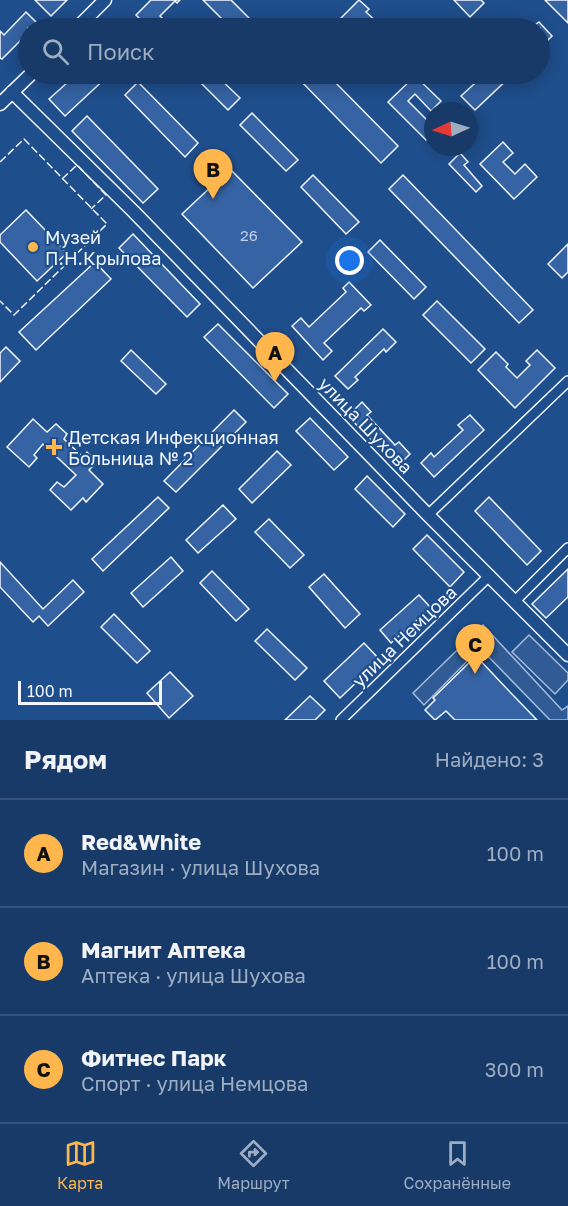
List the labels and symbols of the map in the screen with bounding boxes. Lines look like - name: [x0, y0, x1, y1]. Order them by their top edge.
- north arrow: [424, 102, 478, 156]
- pin: B: [194, 150, 232, 199]
- place label: Музей П.Н.Крылова: [45, 226, 161, 269]
- house number: 26: [240, 226, 258, 244]
- marker: Музей П.Н.Крылова: [26, 240, 40, 254]
- your location: [335, 246, 364, 275]
- pin: A: [256, 332, 294, 382]
- street label: улица Шухова: [314, 372, 418, 478]
- place label: Детская Инфекционная Больница № 2: [68, 426, 279, 469]
- marker: Детская Инфекционная Больница № 2: [45, 438, 63, 456]
- street label: улица Немцова: [347, 581, 461, 691]
- pin: C: [456, 624, 494, 674]
- scale bar: [18, 678, 162, 706]

